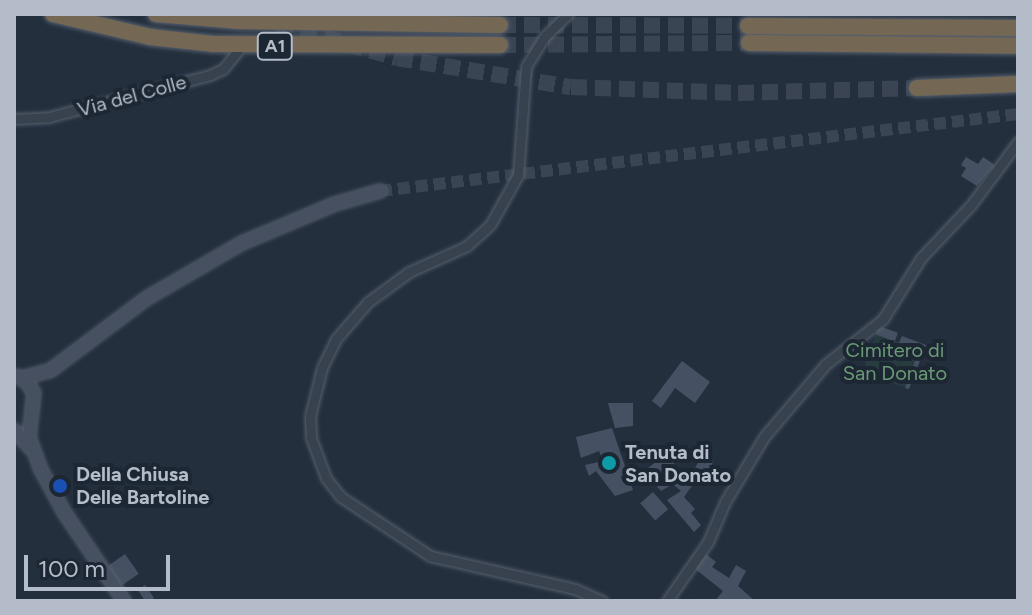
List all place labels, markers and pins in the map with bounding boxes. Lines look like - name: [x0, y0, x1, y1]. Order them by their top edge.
- place label: Tenuta di San Donato: [625, 440, 731, 487]
- marker: Tenuta di San Donato: [600, 454, 618, 472]
- place label: Della Chiusa Delle Bartoline: [76, 462, 209, 509]
- marker: Della Chiusa Delle Bartoline: [51, 477, 69, 495]

